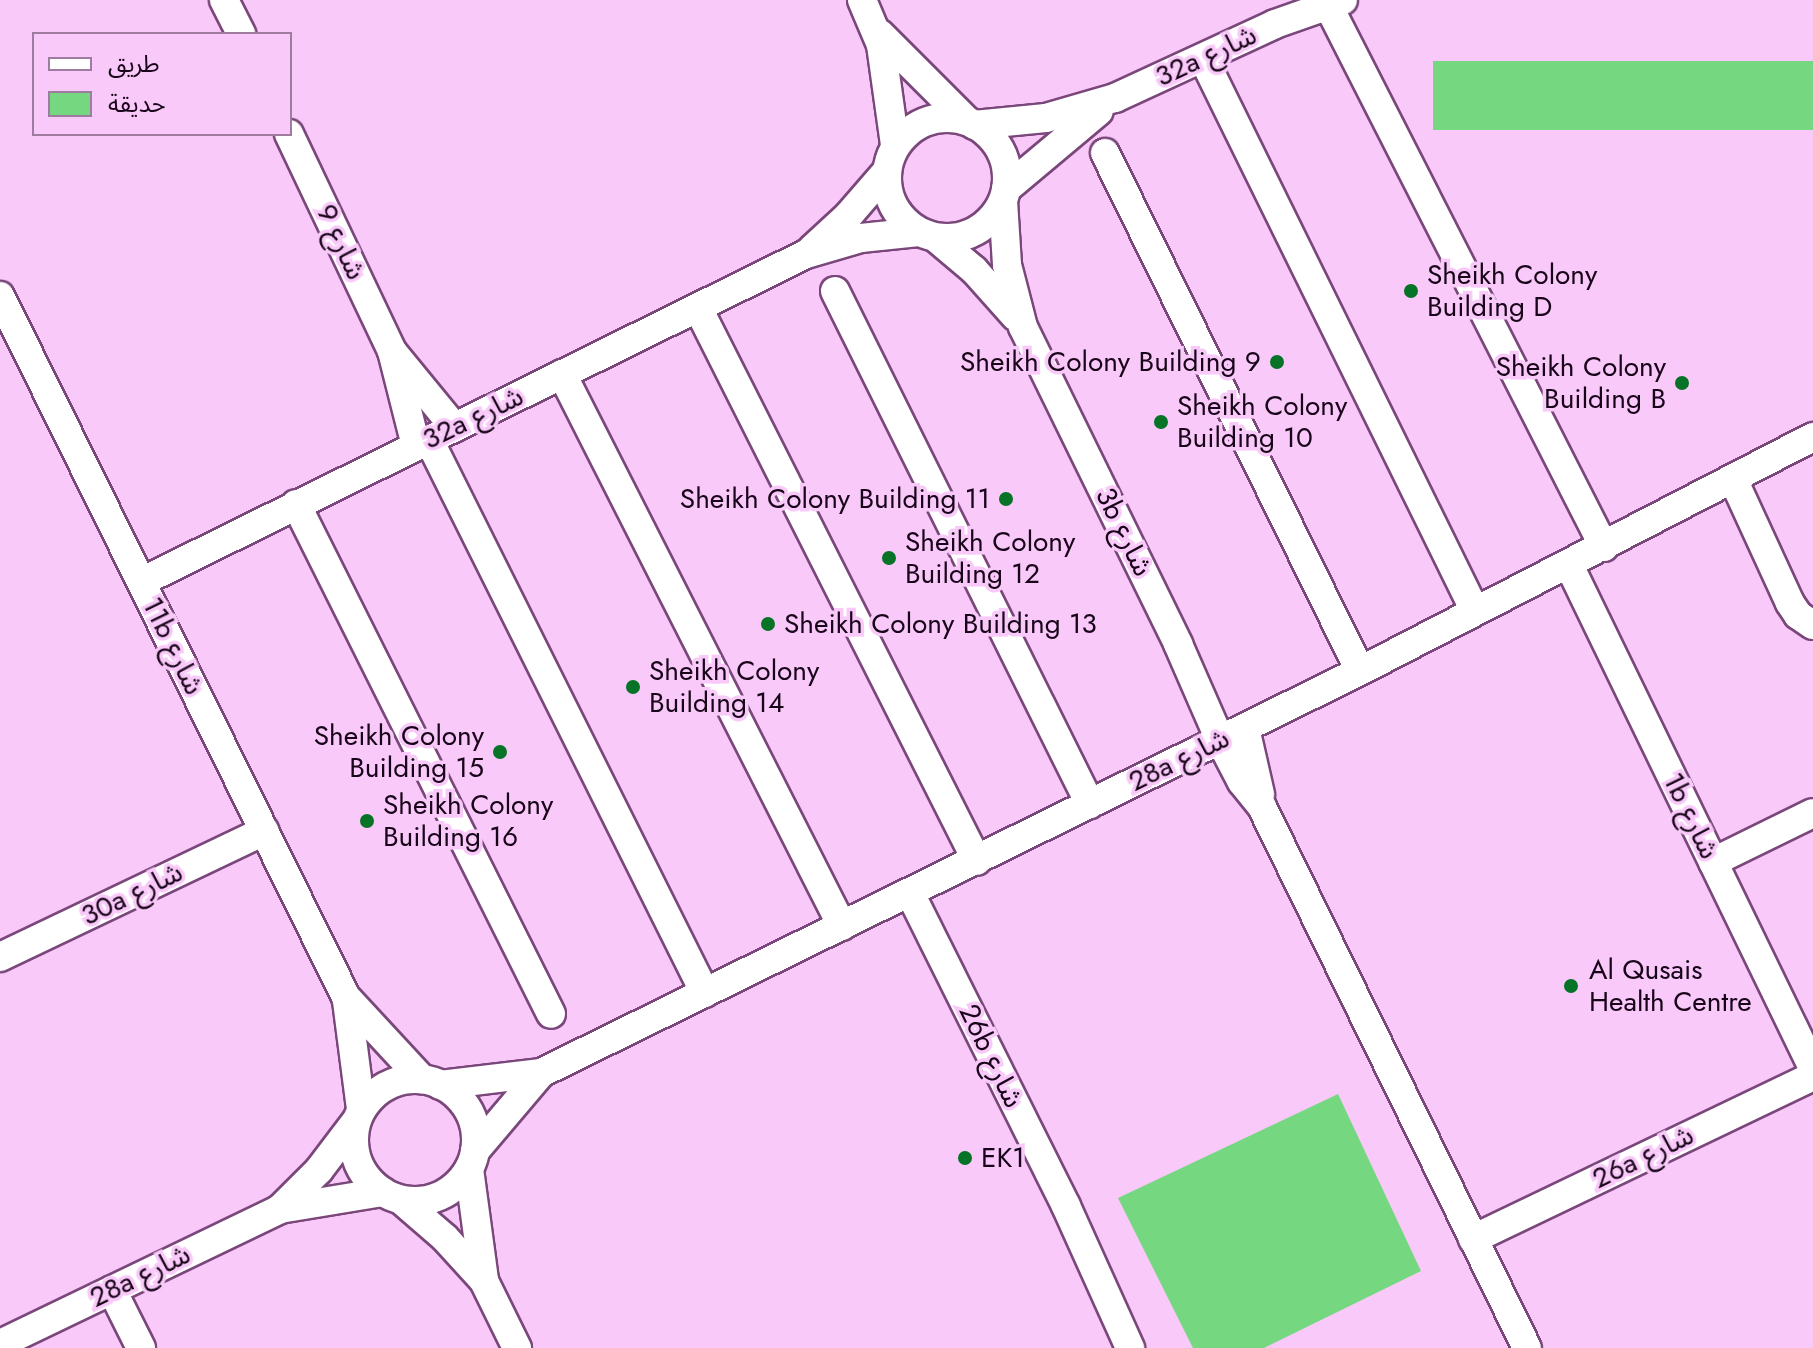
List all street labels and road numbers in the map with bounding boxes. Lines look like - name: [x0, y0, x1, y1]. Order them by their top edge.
- street label: 32a شارع: [1150, 18, 1262, 94]
- street label: شارع 9: [309, 199, 373, 285]
- street label: 32a شارع: [417, 379, 529, 457]
- street label: 3b شارع: [1088, 482, 1160, 582]
- street label: 11b شارع: [135, 592, 211, 700]
- street label: 28a شارع: [1123, 721, 1235, 799]
- street label: 1b شارع: [1656, 768, 1726, 864]
- street label: 30a شارع: [76, 855, 188, 933]
- street label: 26b شارع: [952, 999, 1030, 1113]
- street label: 26a شارع: [1587, 1118, 1699, 1196]
- street label: 28a شارع: [84, 1237, 196, 1315]

